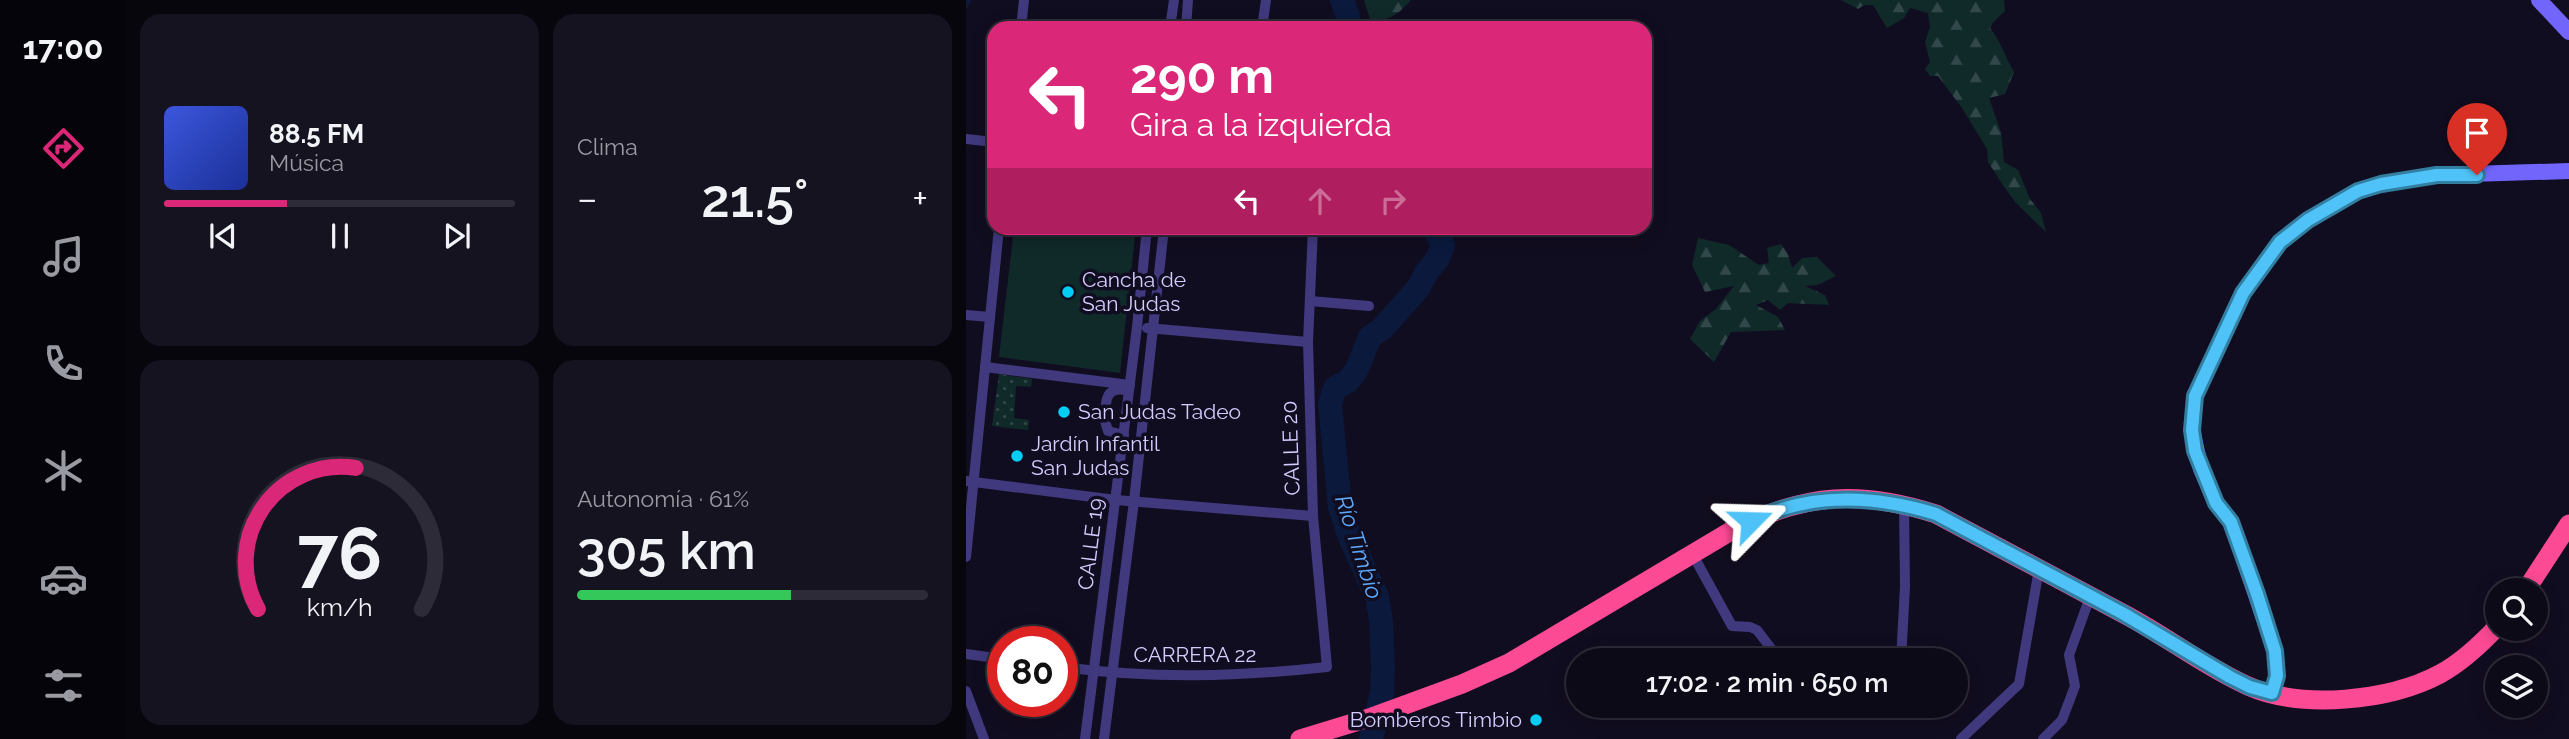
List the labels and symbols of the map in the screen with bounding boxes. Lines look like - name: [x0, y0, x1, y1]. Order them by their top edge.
- pin: [2447, 103, 2507, 175]
- place label: Cancha de San Judas: [1082, 267, 1186, 316]
- marker: Cancha de San Judas: [1060, 284, 1076, 300]
- place label: San Judas Tadeo: [1078, 399, 1241, 424]
- street label: CALLE 20: [1276, 400, 1305, 496]
- marker: San Judas Tadeo: [1056, 404, 1072, 420]
- place label: Jardín Infantil San Judas: [1031, 431, 1160, 480]
- marker: Jardín Infantil San Judas: [1009, 448, 1025, 464]
- position arrow: [1714, 484, 1788, 558]
- water label: Río Timbio: [1330, 492, 1389, 602]
- street label: CALLE 19: [1072, 497, 1109, 591]
- speed limit sign: 80: [987, 626, 1078, 717]
- street label: CARRERA 22: [1133, 642, 1257, 667]
- place label: Bomberos Timbio: [1350, 707, 1522, 732]
- marker: Bomberos Timbio: [1528, 712, 1544, 728]

